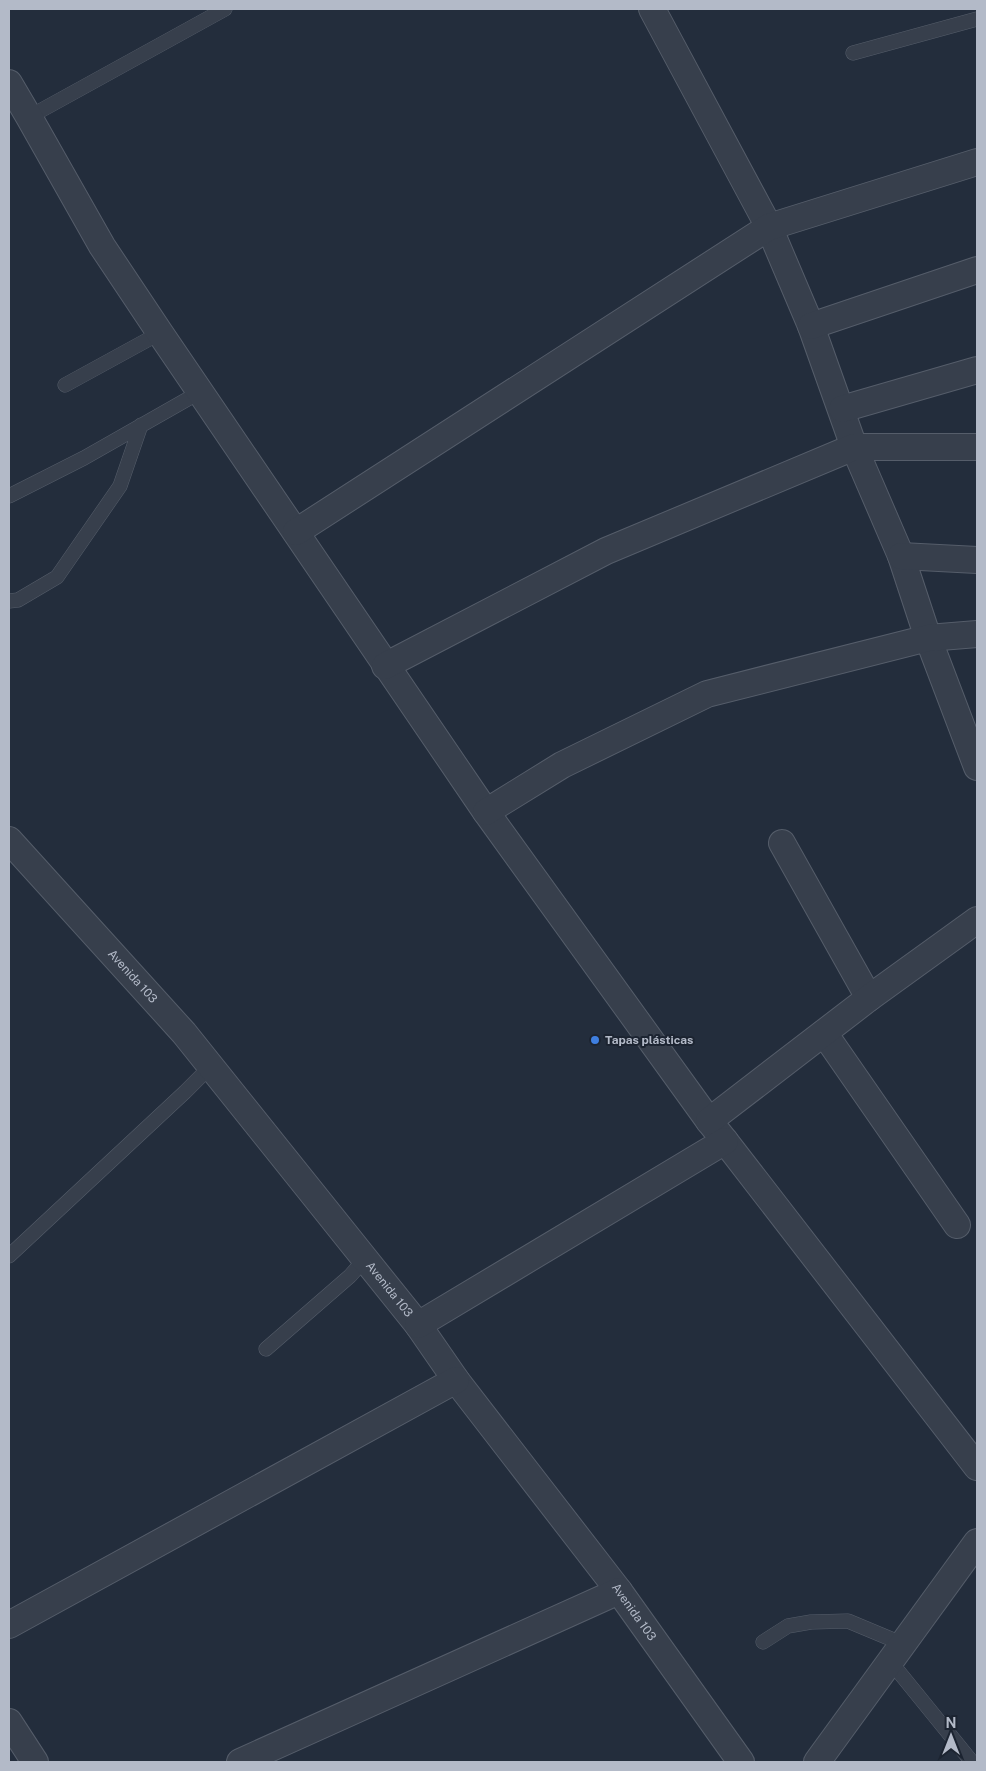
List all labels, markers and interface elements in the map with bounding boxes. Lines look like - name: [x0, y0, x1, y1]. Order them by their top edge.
- street label: Avenida 103: [105, 947, 160, 1006]
- place label: Tapas plásticas: [605, 1033, 693, 1047]
- marker: Tapas plásticas: [589, 1034, 601, 1046]
- street label: Avenida 103: [363, 1259, 416, 1320]
- street label: Avenida 103: [609, 1581, 659, 1643]
- north arrow: [926, 1711, 976, 1761]
- text: N: [946, 1715, 956, 1731]

